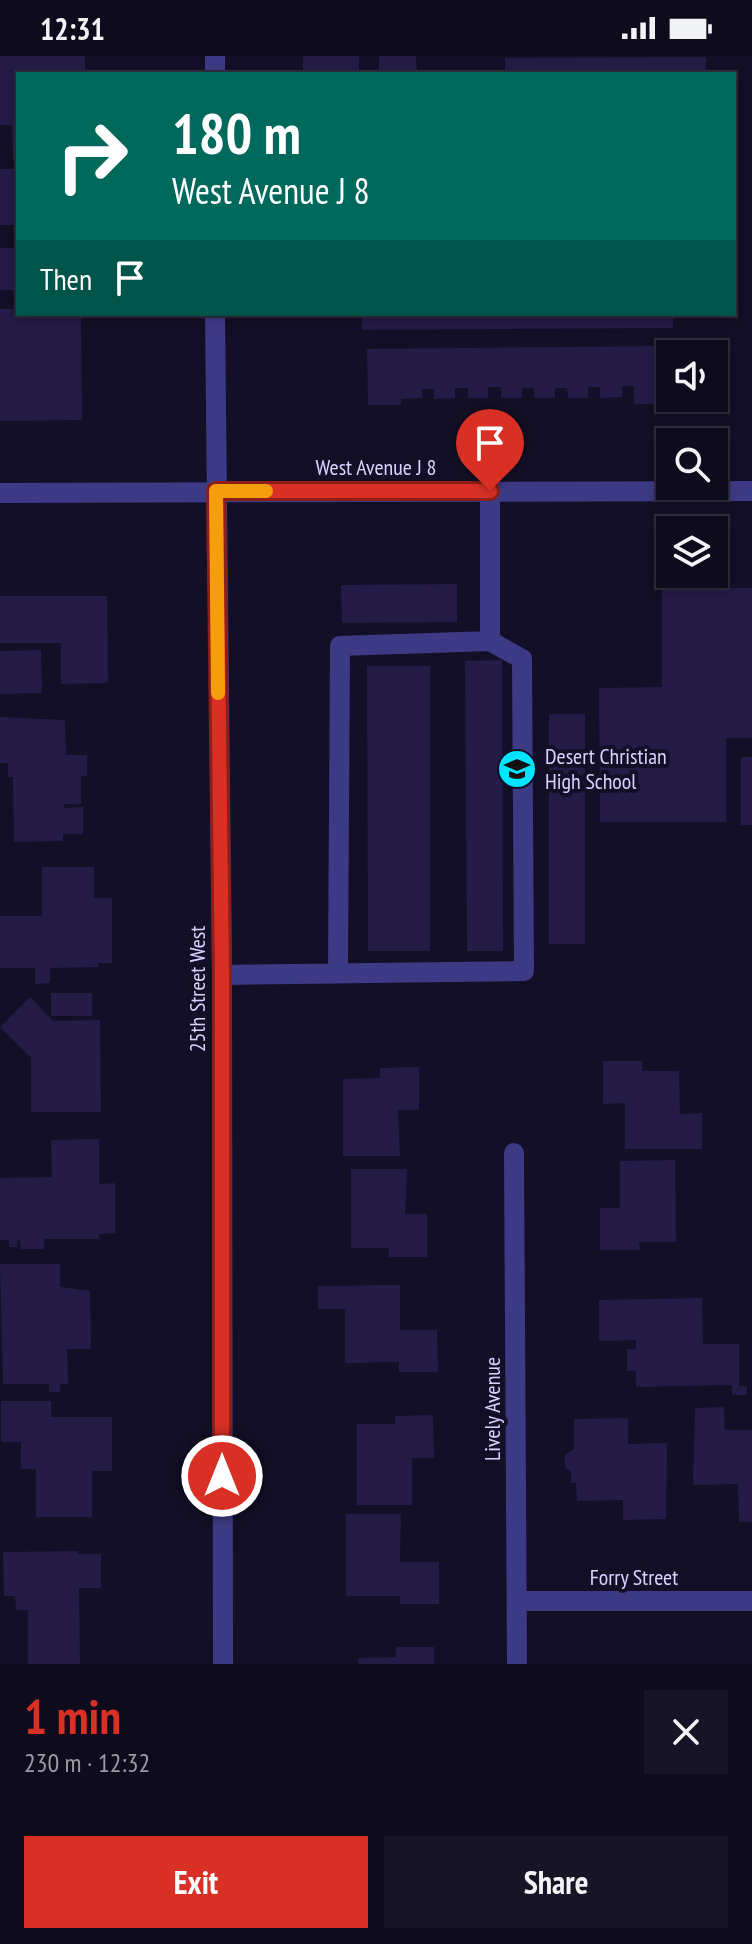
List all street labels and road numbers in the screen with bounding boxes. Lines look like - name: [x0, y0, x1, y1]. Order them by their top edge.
- street label: West Avenue J 8: [316, 453, 436, 481]
- street label: 25th Street West: [183, 926, 211, 1052]
- street label: Lively Avenue: [478, 1357, 506, 1461]
- street label: Forry Street: [590, 1563, 678, 1591]

